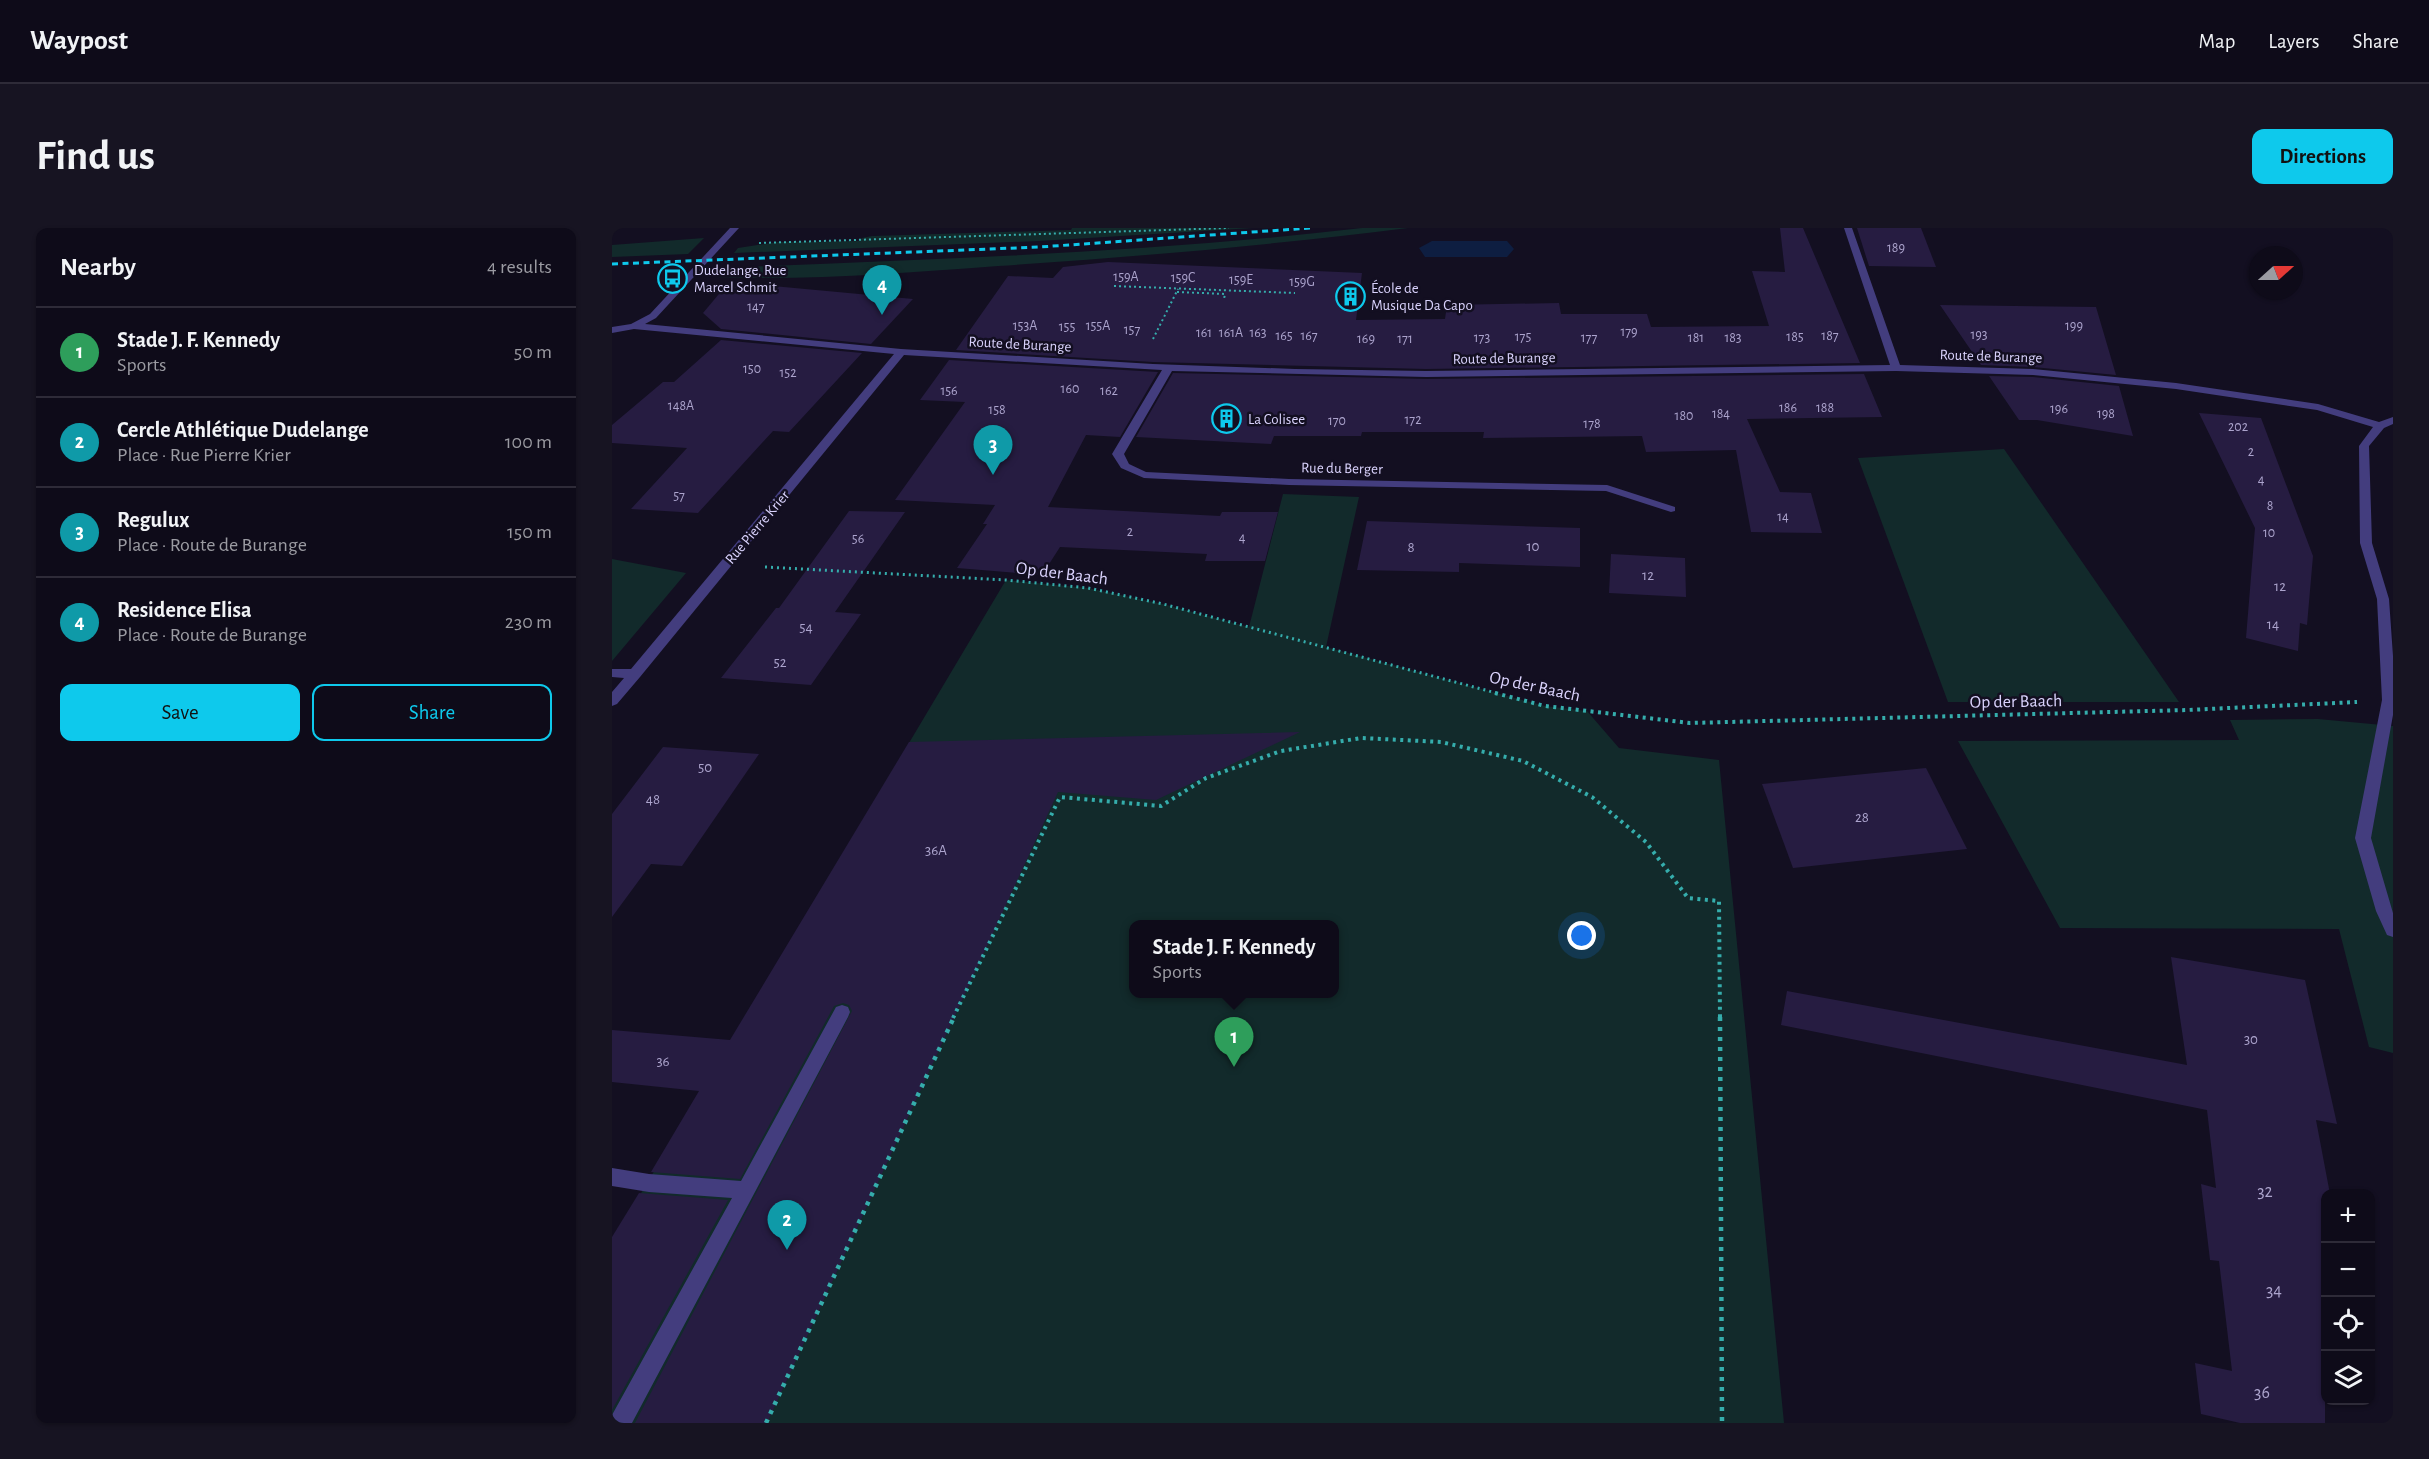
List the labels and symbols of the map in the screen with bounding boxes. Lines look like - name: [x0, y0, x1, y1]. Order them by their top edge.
- house number: 189: [1887, 241, 1905, 255]
- north arrow: [2249, 246, 2303, 300]
- bus stop icon: Dudelange, Rue Marcel Schmit: [657, 263, 689, 295]
- place label: Dudelange, Rue Marcel Schmit: [694, 263, 787, 295]
- pin: 4: [862, 266, 902, 315]
- house number: 159A: [1113, 270, 1139, 284]
- house number: 159C: [1171, 271, 1195, 285]
- house number: 159E: [1229, 273, 1253, 287]
- house number: 159G: [1289, 275, 1315, 289]
- place label: École de Musique Da Capo: [1371, 279, 1473, 313]
- building icon: École de Musique Da Capo: [1334, 281, 1366, 313]
- house number: 147: [747, 300, 765, 314]
- house number: 153A: [1013, 319, 1037, 333]
- house number: 155A: [1086, 319, 1110, 333]
- house number: 199: [2065, 319, 2083, 333]
- house number: 155: [1059, 320, 1075, 334]
- house number: 157: [1124, 323, 1140, 337]
- house number: 179: [1620, 325, 1638, 339]
- house number: 161: [1196, 326, 1212, 340]
- house number: 161A: [1219, 326, 1243, 340]
- house number: 163: [1249, 326, 1267, 340]
- house number: 193: [1970, 328, 1988, 342]
- house number: 165: [1275, 329, 1293, 343]
- house number: 167: [1300, 329, 1318, 343]
- house number: 187: [1821, 329, 1839, 343]
- house number: 175: [1515, 330, 1531, 344]
- house number: 185: [1786, 330, 1804, 344]
- house number: 173: [1474, 331, 1490, 345]
- house number: 177: [1581, 331, 1597, 345]
- house number: 181: [1688, 331, 1704, 345]
- house number: 183: [1724, 331, 1742, 345]
- house number: 169: [1357, 332, 1375, 346]
- house number: 171: [1397, 332, 1413, 346]
- street label: Route de Burange: [968, 334, 1072, 355]
- street label: Route de Burange: [1939, 347, 2043, 366]
- street label: Route de Burange: [1452, 350, 1556, 367]
- house number: 150: [743, 362, 761, 376]
- house number: 152: [779, 366, 797, 380]
- house number: 160: [1061, 382, 1079, 396]
- house number: 156: [940, 384, 958, 398]
- house number: 162: [1100, 384, 1118, 398]
- house number: 148A: [668, 399, 694, 413]
- house number: 186: [1779, 401, 1797, 415]
- house number: 188: [1816, 401, 1834, 415]
- house number: 196: [2050, 402, 2068, 416]
- house number: 158: [988, 403, 1006, 417]
- building icon: La Colisee: [1211, 403, 1243, 435]
- house number: 184: [1712, 407, 1730, 421]
- house number: 198: [2097, 407, 2115, 421]
- house number: 180: [1675, 409, 1693, 423]
- place label: La Colisee: [1248, 412, 1305, 427]
- house number: 172: [1404, 413, 1422, 427]
- house number: 170: [1328, 414, 1346, 428]
- house number: 178: [1583, 417, 1601, 431]
- house number: 202: [2228, 420, 2248, 434]
- pin: 3: [974, 426, 1012, 475]
- house number: 2: [2248, 445, 2254, 459]
- street label: Rue du Berger: [1301, 460, 1383, 477]
- house number: 4: [2258, 473, 2265, 487]
- street label: Rue Pierre Krier: [722, 488, 792, 567]
- house number: 57: [673, 489, 685, 503]
- house number: 8: [2267, 499, 2273, 513]
- house number: 14: [1777, 510, 1789, 524]
- house number: 2: [1127, 525, 1133, 539]
- house number: 10: [2263, 526, 2275, 540]
- house number: 4: [1239, 531, 1246, 545]
- house number: 56: [852, 532, 864, 546]
- house number: 10: [1526, 539, 1540, 554]
- house number: 8: [1407, 540, 1415, 555]
- street label: Op der Baach: [1015, 559, 1109, 589]
- house number: 12: [1642, 568, 1654, 583]
- house number: 12: [2274, 579, 2286, 594]
- house number: 14: [2267, 617, 2279, 632]
- house number: 54: [799, 620, 813, 635]
- house number: 52: [773, 655, 787, 670]
- street label: Op der Baach: [1488, 669, 1582, 705]
- street label: Op der Baach: [1970, 692, 2062, 712]
- house number: 50: [698, 760, 712, 775]
- house number: 48: [646, 792, 660, 807]
- house number: 28: [1855, 810, 1869, 825]
- house number: 36A: [925, 843, 947, 858]
- your location: [1567, 921, 1596, 950]
- pin: 1: [1214, 1018, 1254, 1067]
- house number: 30: [2244, 1032, 2258, 1047]
- house number: 36: [656, 1054, 670, 1069]
- house number: 32: [2257, 1183, 2273, 1201]
- pin: 2: [768, 1200, 807, 1250]
- house number: 34: [2266, 1282, 2282, 1300]
- house number: 36: [2254, 1384, 2270, 1402]

